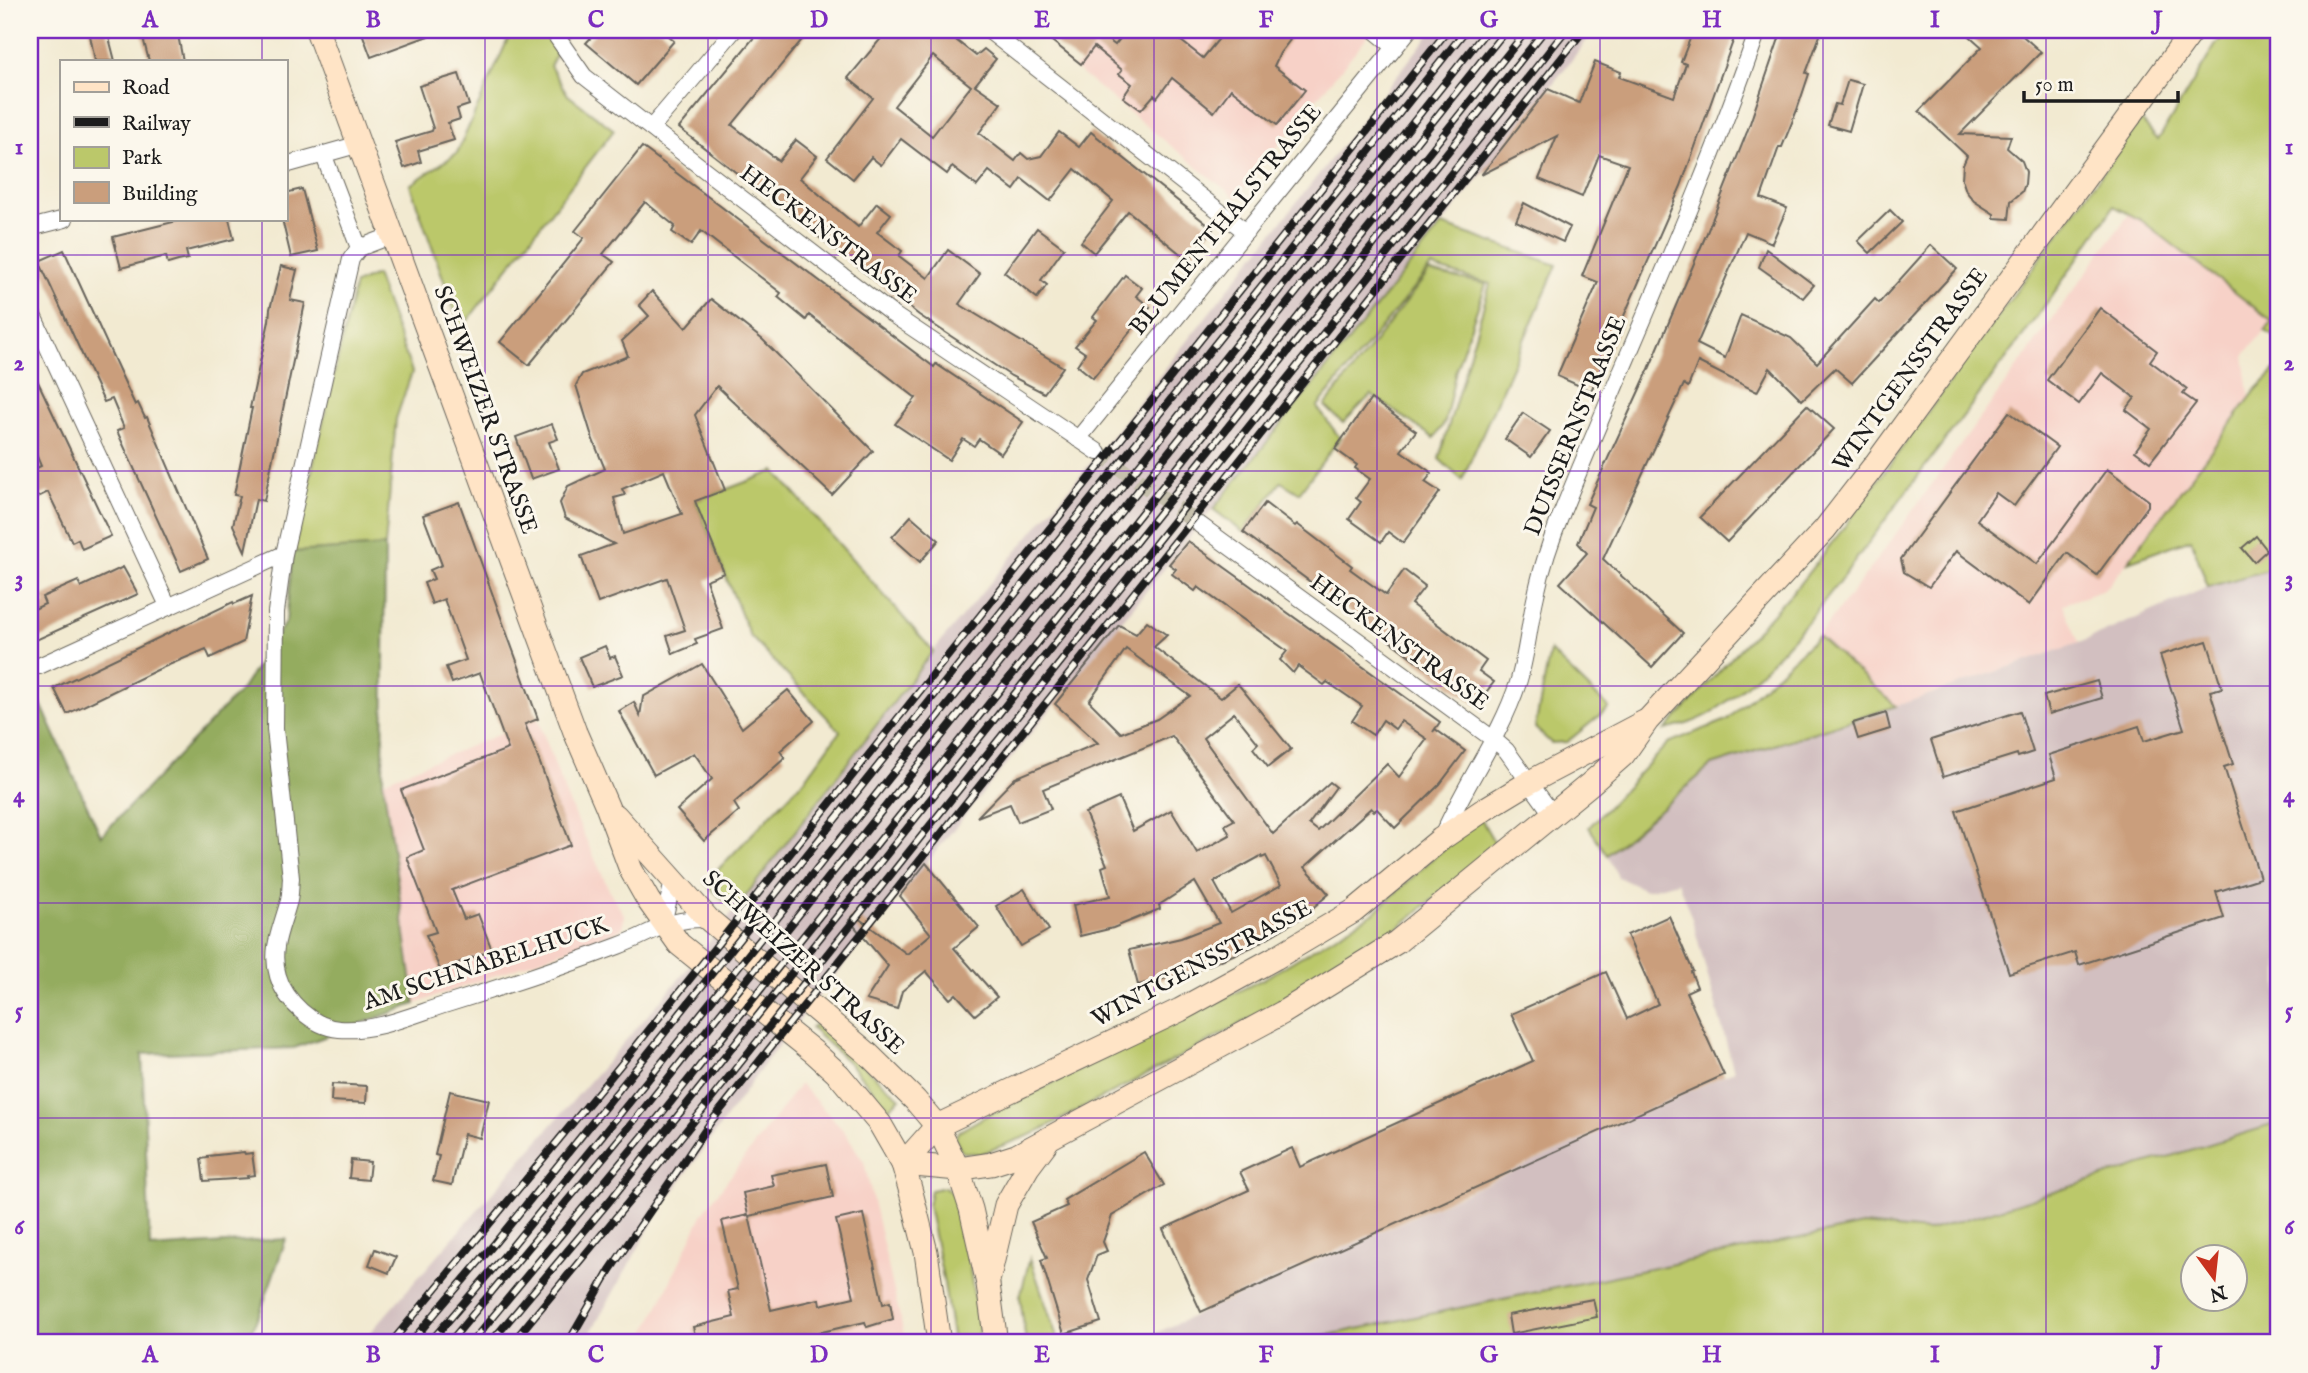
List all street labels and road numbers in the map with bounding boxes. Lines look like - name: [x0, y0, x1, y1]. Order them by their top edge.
- street label: BLUMENTHALSTRASSE: [1123, 98, 1329, 342]
- street label: HECKENSTRASSE: [733, 158, 923, 312]
- street label: WINTGENSSTRASSE: [1826, 262, 1996, 478]
- street label: SCHWEIZER STRASSE: [426, 282, 544, 538]
- street label: DUISSERNSTRASSE: [1518, 311, 1634, 541]
- street label: HECKENSTRASSE: [1303, 567, 1495, 719]
- street label: SCHWEIZER STRASSE: [695, 864, 911, 1062]
- street label: WINTGENSSTRASSE: [1086, 893, 1318, 1035]
- street label: AM SCHNABELHUCK: [359, 910, 613, 1019]

